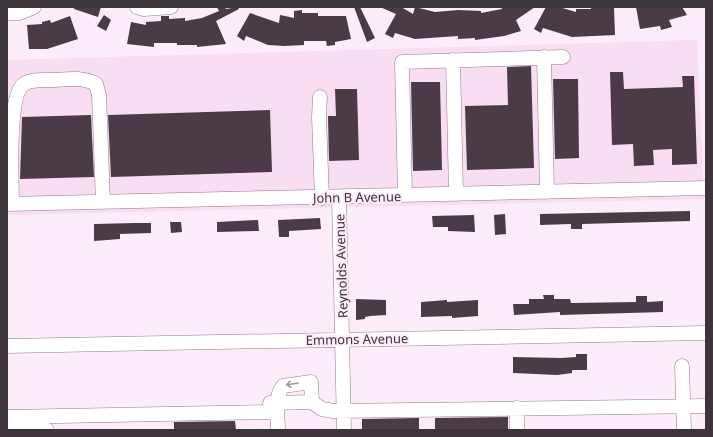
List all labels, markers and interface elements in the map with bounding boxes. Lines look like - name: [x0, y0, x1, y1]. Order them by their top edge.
- street label: John B Avenue: [311, 187, 401, 207]
- street label: Reynolds Avenue: [330, 214, 352, 318]
- street label: Emmons Avenue: [306, 329, 408, 349]
- one-way arrow: [286, 380, 299, 388]

